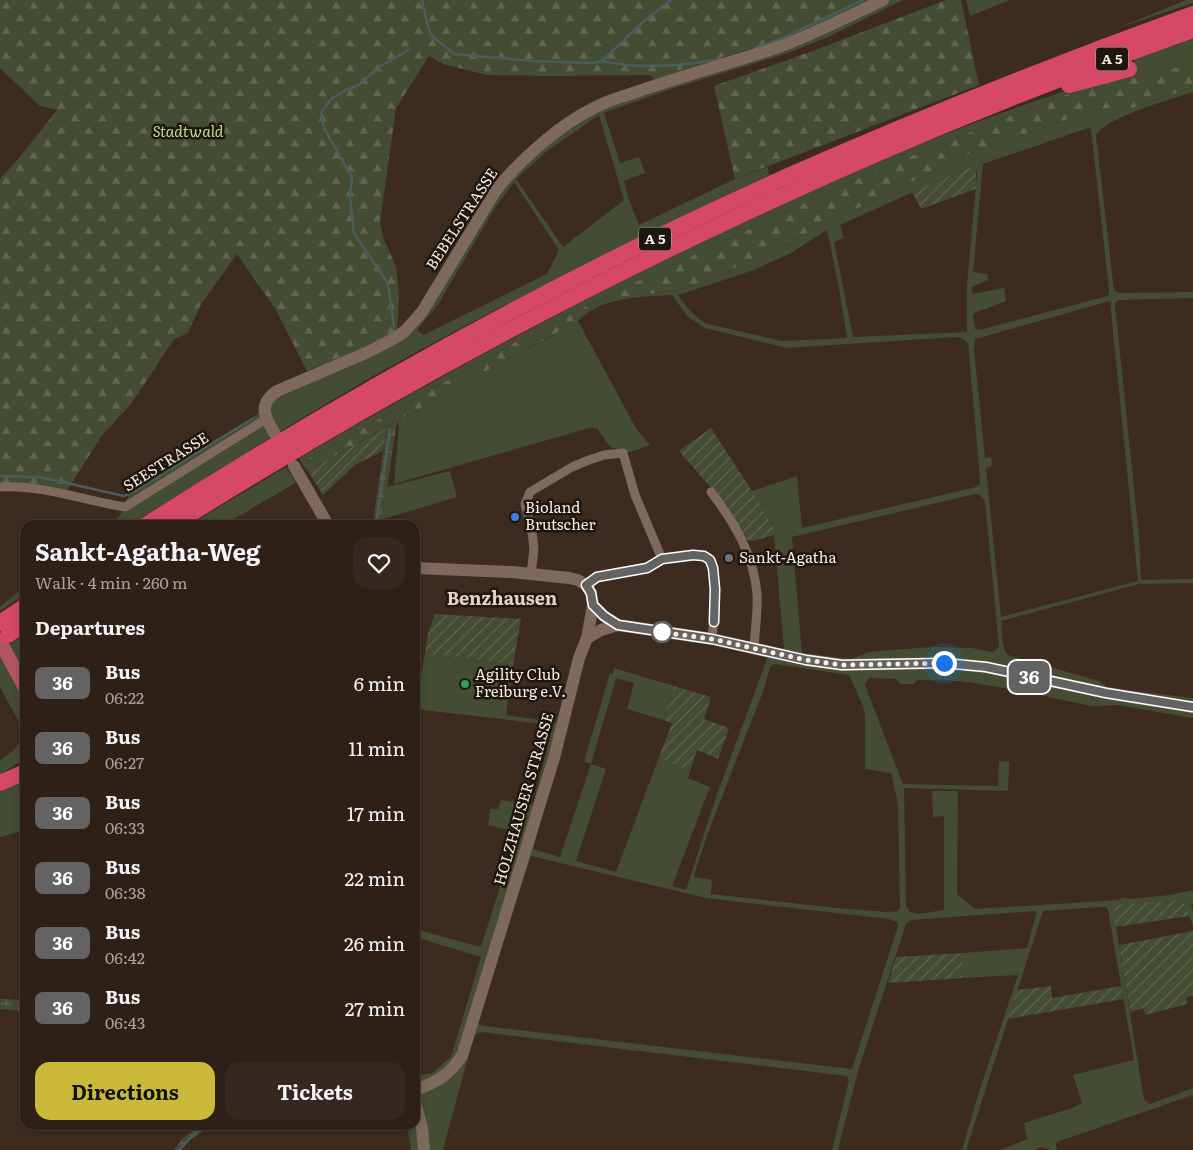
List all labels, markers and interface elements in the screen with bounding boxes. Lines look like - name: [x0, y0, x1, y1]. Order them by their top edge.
- road number: A 5: [1096, 48, 1128, 70]
- park label: Stadtwald: [153, 119, 224, 142]
- street label: BEBELSTRASSE: [419, 163, 502, 274]
- road number: A 5: [639, 228, 671, 250]
- street label: SEESTRASSE: [118, 425, 213, 496]
- place label: Bioland Brutscher: [525, 495, 596, 535]
- marker: Bioland Brutscher: [509, 511, 521, 523]
- text: Sankt-Agatha-Weg: [35, 533, 261, 568]
- button: heart: [353, 537, 405, 589]
- place label: Sankt-Agatha: [739, 545, 838, 568]
- marker: Sankt-Agatha: [723, 552, 735, 564]
- text: Walk · 4 min · 260 m: [35, 570, 188, 594]
- district label: Benzhausen: [447, 584, 558, 611]
- text: Departures: [35, 613, 145, 641]
- unlabelled marker: [651, 621, 673, 643]
- your location: [932, 651, 957, 676]
- text: Bus: [105, 657, 140, 685]
- line badge: 36: [1006, 661, 1052, 693]
- place label: Agility Club Freiburg e.V.: [475, 662, 566, 702]
- text: 36: [1019, 663, 1039, 690]
- text: 36: [52, 669, 73, 696]
- text: 6 min: [354, 669, 405, 697]
- marker: Agility Club Freiburg e.V.: [459, 678, 471, 690]
- text: 06:22: [105, 685, 144, 709]
- street label: HOLZHAUSER STRASSE: [487, 709, 558, 888]
- text: Bus: [105, 722, 140, 750]
- text: 36: [52, 734, 73, 761]
- text: 11 min: [348, 734, 405, 762]
- text: 06:27: [105, 750, 144, 774]
- text: Bus: [105, 787, 140, 815]
- text: 36: [52, 799, 73, 826]
- text: 17 min: [347, 799, 405, 827]
- text: 06:33: [105, 815, 145, 839]
- text: Bus: [105, 852, 140, 880]
- text: 36: [52, 864, 73, 891]
- text: 22 min: [345, 864, 405, 892]
- text: 06:38: [105, 880, 146, 904]
- text: Bus: [105, 917, 140, 945]
- text: 36: [52, 929, 73, 956]
- text: 26 min: [344, 929, 405, 957]
- text: 06:42: [105, 945, 145, 969]
- text: Bus: [105, 982, 140, 1010]
- text: 36: [52, 994, 73, 1021]
- text: 27 min: [345, 994, 405, 1022]
- text: 06:43: [105, 1010, 145, 1034]
- button: Directions: [35, 1062, 215, 1120]
- button: Tickets: [225, 1062, 405, 1120]

